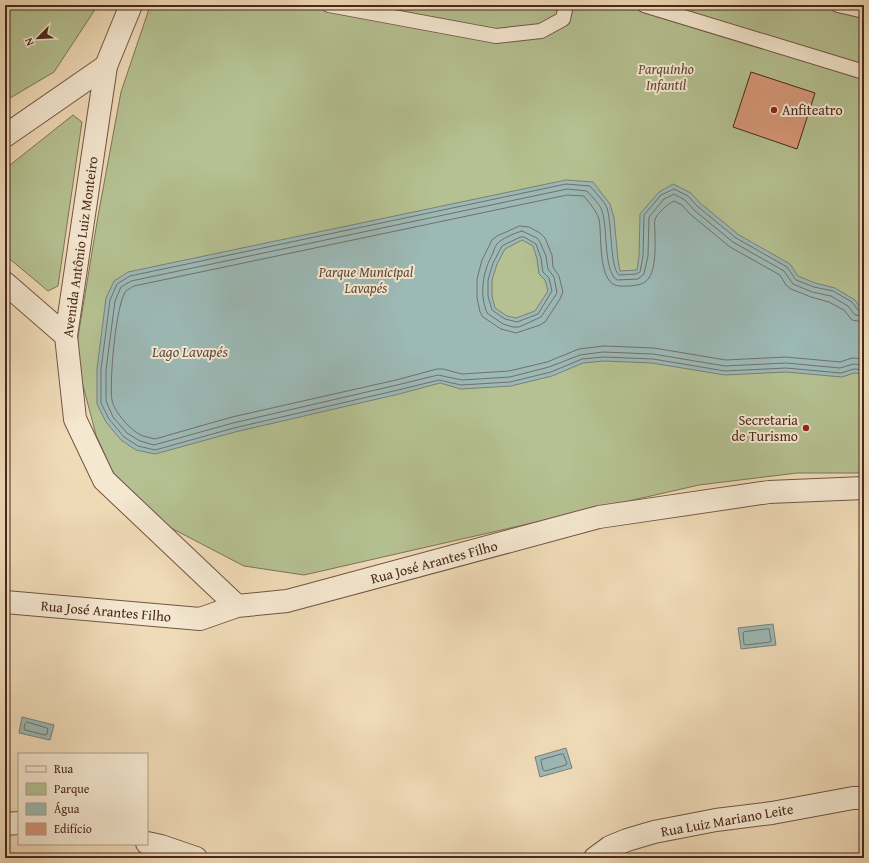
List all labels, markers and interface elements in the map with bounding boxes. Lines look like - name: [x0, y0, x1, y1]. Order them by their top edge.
- north arrow: [18, 18, 58, 58]
- text: N: [20, 35, 38, 49]
- park label: Parquinho Infantil: [637, 59, 694, 95]
- place label: Anfiteatro: [782, 100, 843, 120]
- marker: Anfiteatro: [769, 105, 779, 115]
- street label: Avenida Antônio Luiz Monteiro: [57, 155, 103, 339]
- park label: Parque Municipal Lavapés: [318, 262, 414, 298]
- water label: Lago Lavapés: [151, 341, 229, 362]
- place label: Secretaria de Turismo: [732, 410, 798, 446]
- marker: Secretaria de Turismo: [801, 423, 811, 433]
- street label: Rua José Arantes Filho: [368, 535, 500, 589]
- street label: Rua José Arantes Filho: [40, 595, 172, 627]
- legend: [18, 753, 148, 845]
- text: Rua: [54, 760, 73, 777]
- text: Parque: [54, 780, 90, 797]
- street label: Rua Luiz Mariano Leite: [659, 798, 795, 842]
- text: Água: [54, 800, 80, 817]
- text: Edifício: [54, 820, 92, 837]

